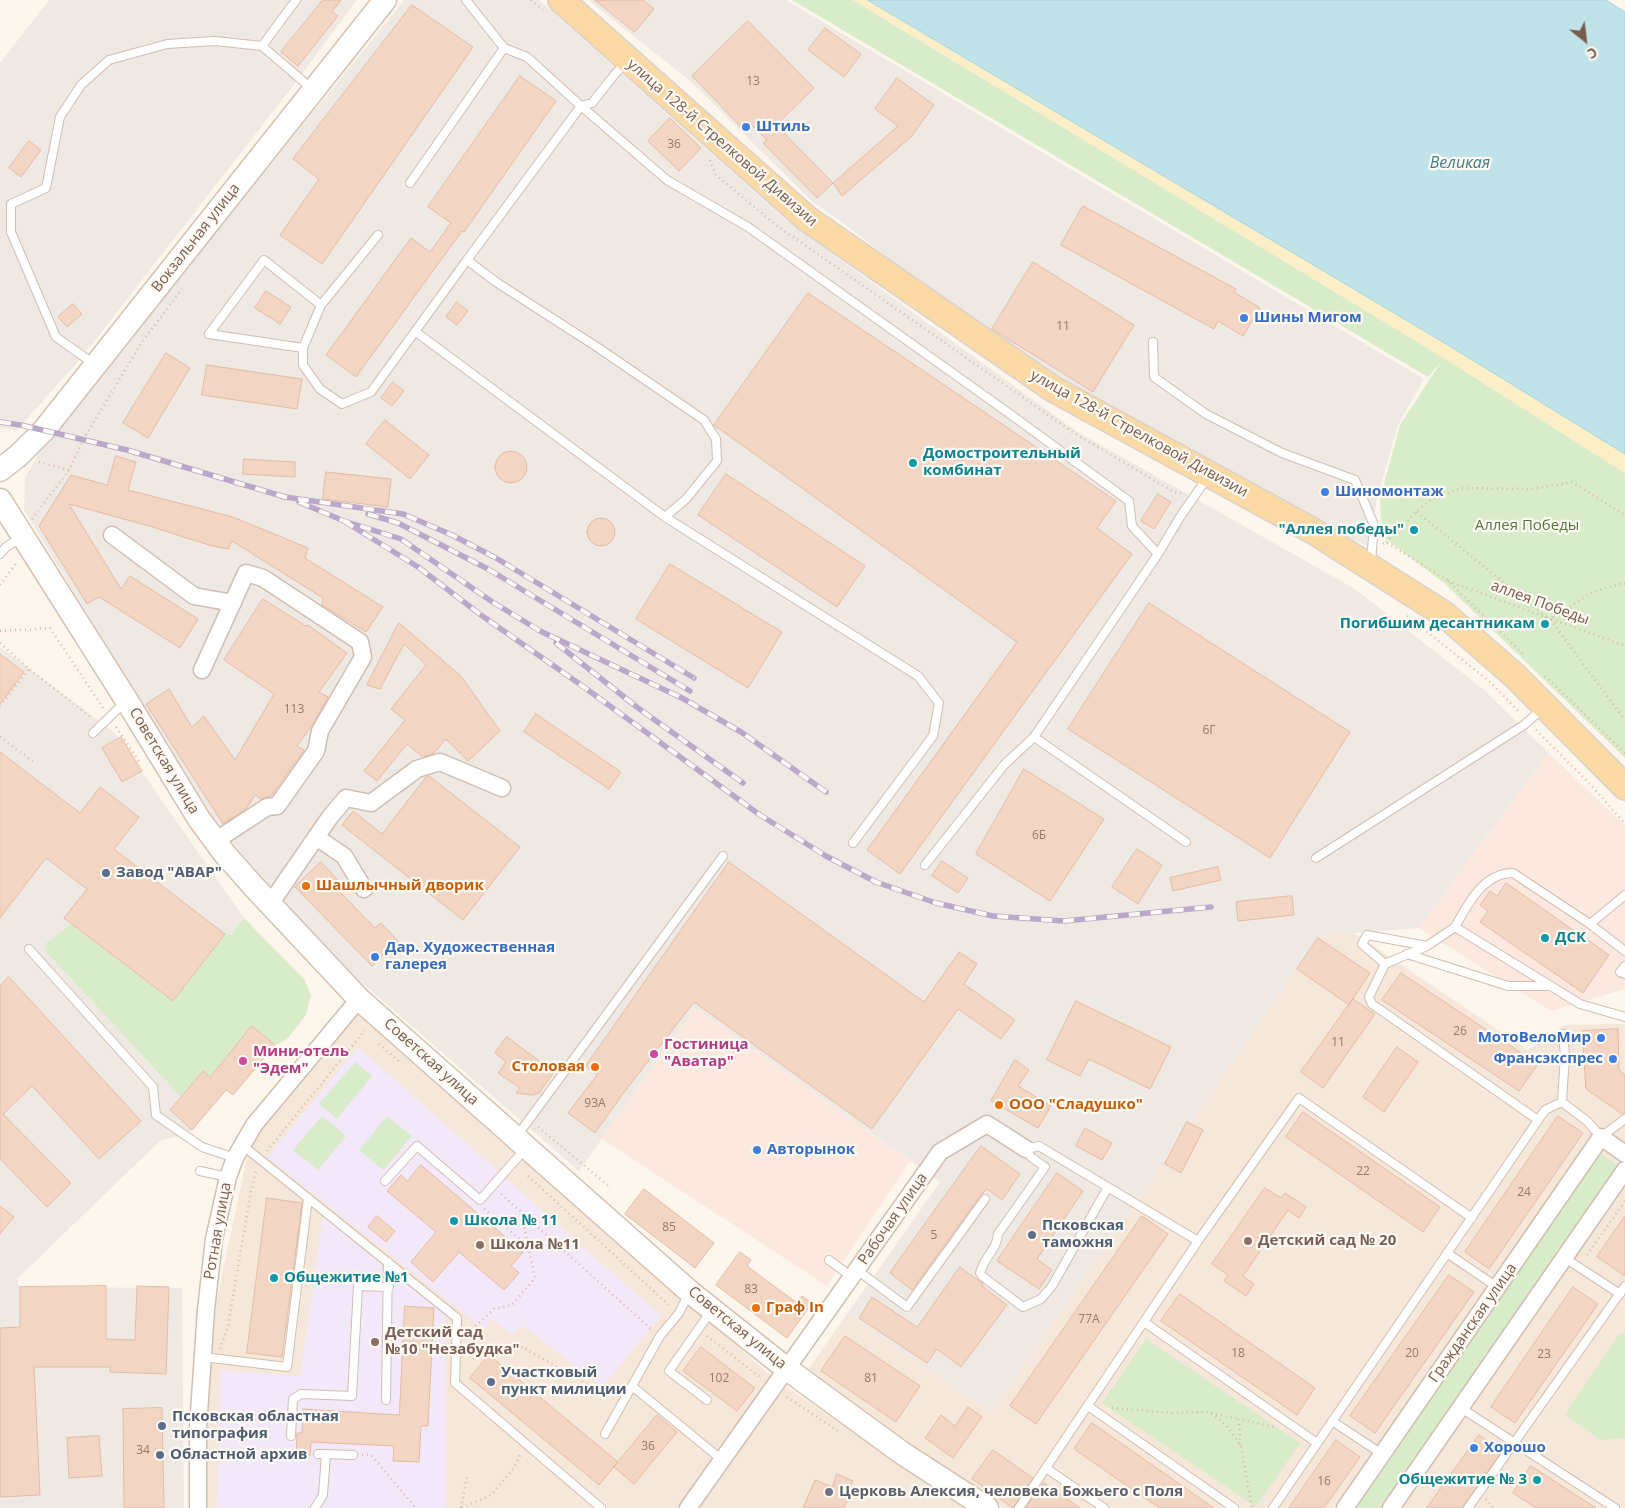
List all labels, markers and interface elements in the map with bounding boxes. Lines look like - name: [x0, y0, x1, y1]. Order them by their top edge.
- north arrow: [1560, 15, 1610, 65]
- text: С: [1584, 43, 1601, 64]
- street label: улица 128-й Стрелковой Дивизии: [623, 55, 821, 231]
- house number: 13: [746, 75, 760, 89]
- place label: Штиль: [756, 118, 810, 136]
- marker: Штиль: [740, 121, 752, 133]
- house number: 36: [667, 138, 681, 152]
- water label: Великая: [1430, 153, 1490, 173]
- street label: Вокзальная улица: [148, 180, 244, 296]
- place label: Шины Мигом: [1254, 309, 1362, 327]
- marker: Шины Мигом: [1238, 312, 1250, 324]
- house number: 11: [1056, 320, 1070, 334]
- street label: улица 128-й Стрелковой Дивизии: [1027, 366, 1251, 502]
- place label: Домостроительный комбинат: [923, 445, 1081, 480]
- marker: Домостроительный комбинат: [907, 457, 919, 469]
- place label: Шиномонтаж: [1335, 483, 1444, 501]
- marker: Шиномонтаж: [1319, 486, 1331, 498]
- park label: Аллея Победы: [1475, 517, 1579, 535]
- place label: "Аллея победы": [1279, 521, 1404, 539]
- marker: "Аллея победы": [1408, 524, 1420, 536]
- street label: аллея Победы: [1488, 577, 1592, 629]
- place label: Погибшим десантникам: [1340, 615, 1535, 633]
- marker: Погибшим десантникам: [1539, 618, 1551, 630]
- house number: 113: [284, 703, 304, 717]
- street label: Советская улица: [125, 704, 203, 818]
- house number: 6Г: [1202, 724, 1216, 738]
- house number: 6Б: [1032, 829, 1046, 843]
- place label: Завод "АВАР": [116, 864, 222, 882]
- marker: Завод "АВАР": [100, 867, 112, 879]
- place label: Шашлычный дворик: [316, 877, 484, 895]
- marker: Шашлычный дворик: [300, 880, 312, 892]
- place label: ДСК: [1555, 929, 1586, 947]
- marker: ДСК: [1539, 932, 1551, 944]
- place label: Дар. Художественная галерея: [385, 939, 555, 974]
- marker: Дар. Художественная галерея: [369, 951, 381, 963]
- street label: Советская улица: [380, 1015, 482, 1109]
- house number: 26: [1453, 1025, 1467, 1039]
- place label: МотоВелоМир: [1478, 1029, 1591, 1047]
- marker: МотоВелоМир: [1595, 1032, 1607, 1044]
- place label: Гостиница "Аватар": [664, 1036, 749, 1071]
- house number: 11: [1331, 1036, 1345, 1050]
- place label: Мини-отель "Эдем": [253, 1043, 349, 1078]
- marker: Гостиница "Аватар": [648, 1048, 660, 1060]
- place label: Франсэкспрес: [1493, 1050, 1603, 1068]
- marker: Франсэкспрес: [1607, 1053, 1619, 1065]
- marker: Мини-отель "Эдем": [237, 1055, 249, 1067]
- place label: Столовая: [512, 1058, 585, 1076]
- marker: Столовая: [589, 1061, 601, 1073]
- place label: ООО "Сладушко": [1009, 1096, 1143, 1114]
- house number: 93А: [584, 1097, 606, 1111]
- marker: ООО "Сладушко": [993, 1099, 1005, 1111]
- place label: Авторынок: [767, 1141, 855, 1159]
- marker: Авторынок: [751, 1144, 763, 1156]
- house number: 22: [1356, 1165, 1370, 1179]
- street label: Рабочая улица: [855, 1169, 931, 1269]
- street label: Ротная улица: [201, 1181, 235, 1281]
- house number: 24: [1517, 1186, 1531, 1200]
- place label: Школа № 11: [464, 1212, 558, 1230]
- marker: Школа № 11: [448, 1215, 460, 1227]
- place label: Псковская таможня: [1042, 1217, 1124, 1252]
- house number: 85: [662, 1221, 676, 1235]
- house number: 5: [931, 1229, 937, 1243]
- marker: Псковская таможня: [1026, 1229, 1038, 1241]
- place label: Детский сад № 20: [1258, 1232, 1396, 1250]
- marker: Детский сад № 20: [1242, 1235, 1254, 1247]
- place label: Школа №11: [490, 1236, 580, 1254]
- marker: Школа №11: [474, 1239, 486, 1251]
- street label: Гражданская улица: [1425, 1260, 1521, 1386]
- place label: Общежитие №1: [284, 1269, 409, 1287]
- marker: Общежитие №1: [268, 1272, 280, 1284]
- street label: Советская улица: [684, 1283, 790, 1373]
- house number: 83: [744, 1283, 758, 1297]
- place label: Граф In: [766, 1299, 824, 1317]
- marker: Граф In: [750, 1302, 762, 1314]
- house number: 77А: [1078, 1313, 1100, 1327]
- place label: Детский сад №10 "Незабудка": [385, 1324, 520, 1359]
- marker: Детский сад №10 "Незабудка": [369, 1336, 381, 1348]
- house number: 18: [1231, 1347, 1245, 1361]
- house number: 20: [1405, 1347, 1419, 1361]
- house number: 23: [1537, 1348, 1551, 1362]
- place label: Участковый пункт милиции: [501, 1364, 627, 1399]
- house number: 102: [709, 1372, 729, 1386]
- house number: 81: [864, 1372, 878, 1386]
- marker: Участковый пункт милиции: [485, 1376, 497, 1388]
- place label: Псковская областная типография: [172, 1408, 339, 1443]
- marker: Псковская областная типография: [156, 1420, 168, 1432]
- place label: Хорошо: [1484, 1439, 1546, 1457]
- house number: 36: [641, 1440, 655, 1454]
- marker: Хорошо: [1468, 1442, 1480, 1454]
- house number: 34: [136, 1444, 150, 1458]
- place label: Областной архив: [170, 1446, 307, 1464]
- marker: Областной архив: [154, 1449, 166, 1461]
- place label: Общежитие № 3: [1398, 1471, 1527, 1489]
- marker: Общежитие № 3: [1531, 1474, 1543, 1486]
- house number: 16: [1317, 1475, 1331, 1489]
- place label: Церковь Алексия, человека Божьего с Поля: [839, 1483, 1183, 1501]
- marker: Церковь Алексия, человека Божьего с Поля: [823, 1486, 835, 1498]

